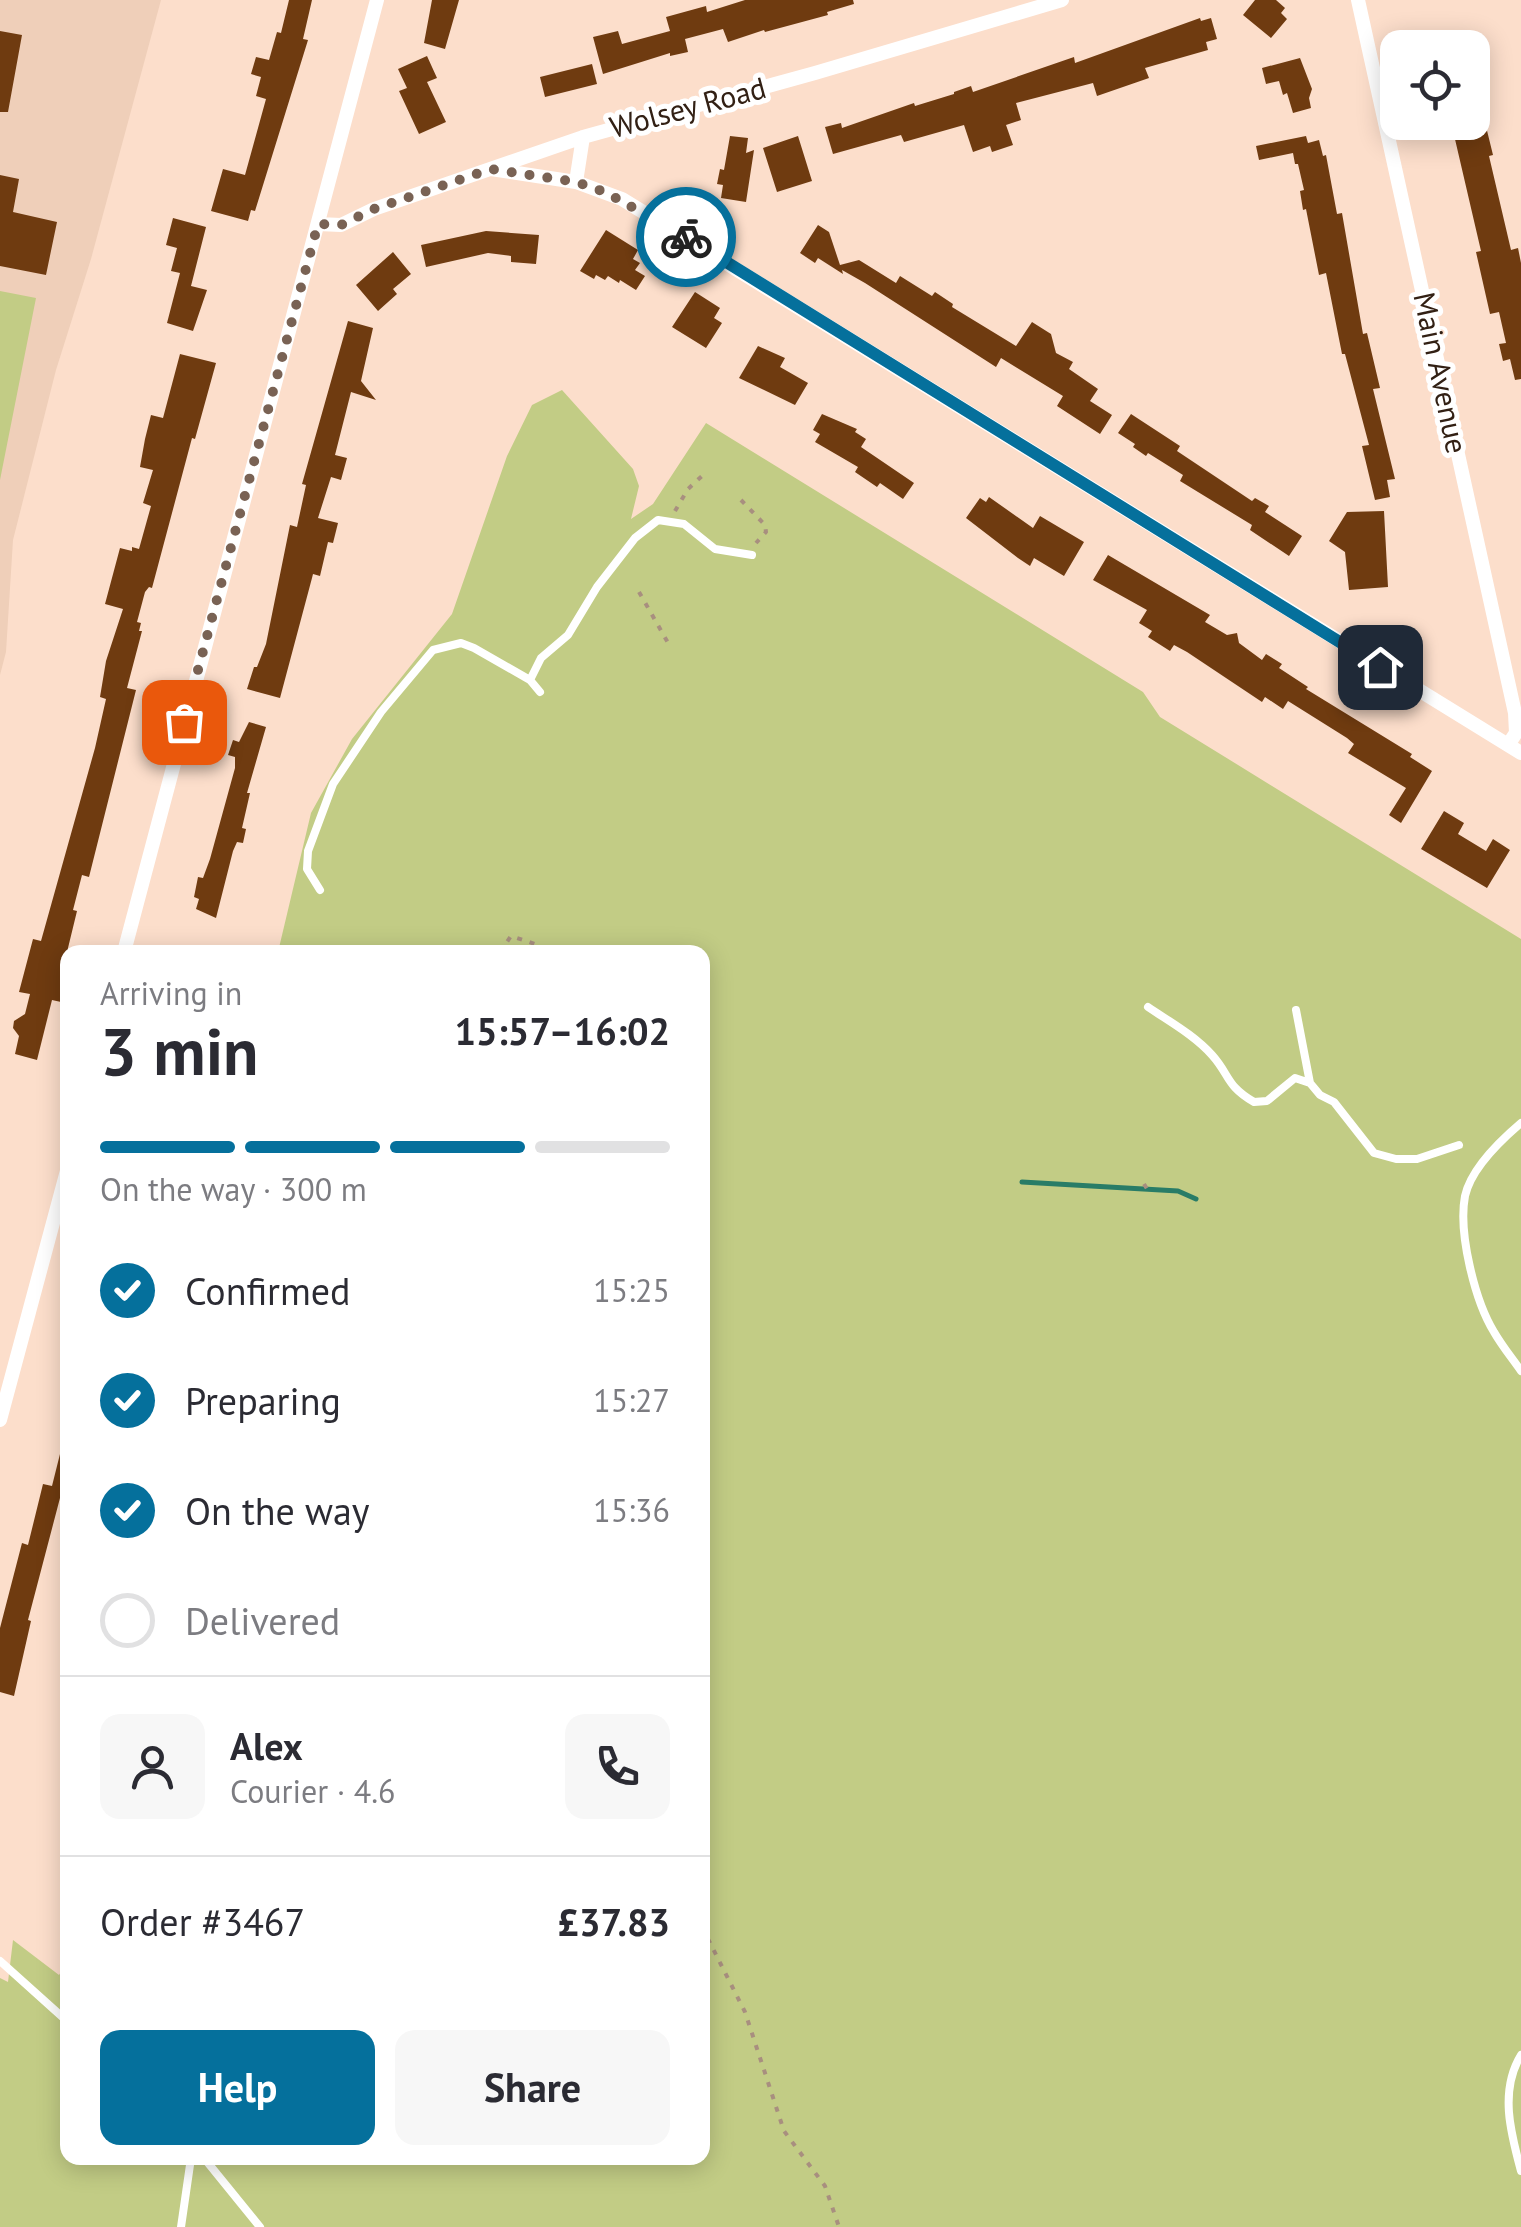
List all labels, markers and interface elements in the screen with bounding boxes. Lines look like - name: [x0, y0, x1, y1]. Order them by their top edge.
- map controls: [1380, 30, 1490, 140]
- button: locate: [1380, 30, 1490, 140]
- street label: Wolsey Road: [605, 67, 770, 146]
- courier: [636, 187, 736, 287]
- icon: bike: [659, 210, 714, 265]
- street label: Main Avenue: [1405, 289, 1478, 457]
- pin: [1338, 625, 1423, 710]
- icon: home: [1353, 640, 1408, 695]
- pin: [142, 680, 227, 765]
- icon: bag: [157, 695, 212, 750]
- text: Arriving in: [100, 972, 242, 1014]
- text: 15:57–16:02: [455, 1006, 670, 1055]
- text: 3 min: [100, 1009, 259, 1093]
- text: On the way · 300 m: [100, 1168, 367, 1210]
- icon: check: [100, 1263, 155, 1318]
- text: Confirmed: [185, 1266, 351, 1315]
- text: 15:25: [593, 1269, 670, 1311]
- icon: check: [100, 1373, 155, 1428]
- text: Preparing: [185, 1376, 341, 1425]
- text: 15:27: [593, 1379, 670, 1421]
- icon: check: [100, 1483, 155, 1538]
- text: On the way: [185, 1486, 370, 1535]
- text: 15:36: [593, 1489, 670, 1531]
- text: Delivered: [185, 1596, 340, 1645]
- button: person: [100, 1714, 205, 1819]
- button: phone: [565, 1714, 670, 1819]
- text: Alex: [230, 1721, 303, 1770]
- text: Courier · 4.6: [230, 1770, 396, 1812]
- text: Order #3467: [100, 1897, 305, 1946]
- text: £37.83: [557, 1897, 670, 1946]
- button: Help: [100, 2030, 375, 2145]
- button: Share: [395, 2030, 670, 2145]

